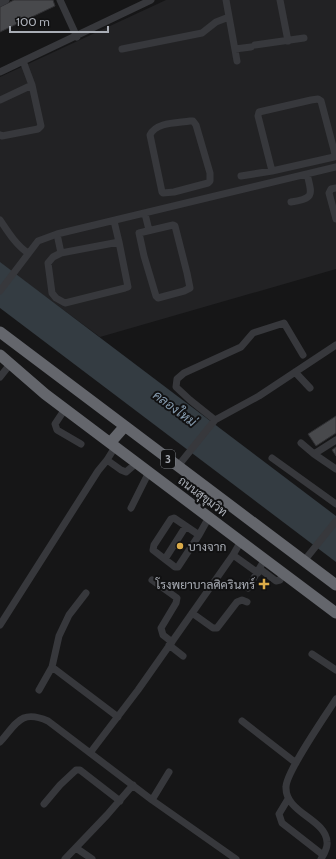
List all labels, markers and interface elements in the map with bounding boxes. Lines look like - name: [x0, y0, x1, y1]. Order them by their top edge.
- scale bar: [10, 8, 108, 34]
- text: 100 m: [16, 14, 50, 29]
- water label: คลองใหม่: [150, 386, 201, 430]
- road number: 3: [161, 450, 175, 468]
- street label: ถนนสุขุมวิท: [174, 473, 231, 521]
- place label: บางจาก: [188, 539, 227, 554]
- marker: บางจาก: [175, 541, 185, 551]
- place label: โรงพยาบาลศิครินทร์: [155, 577, 255, 592]
- marker: โรงพยาบาลศิครินทร์: [258, 578, 270, 590]

